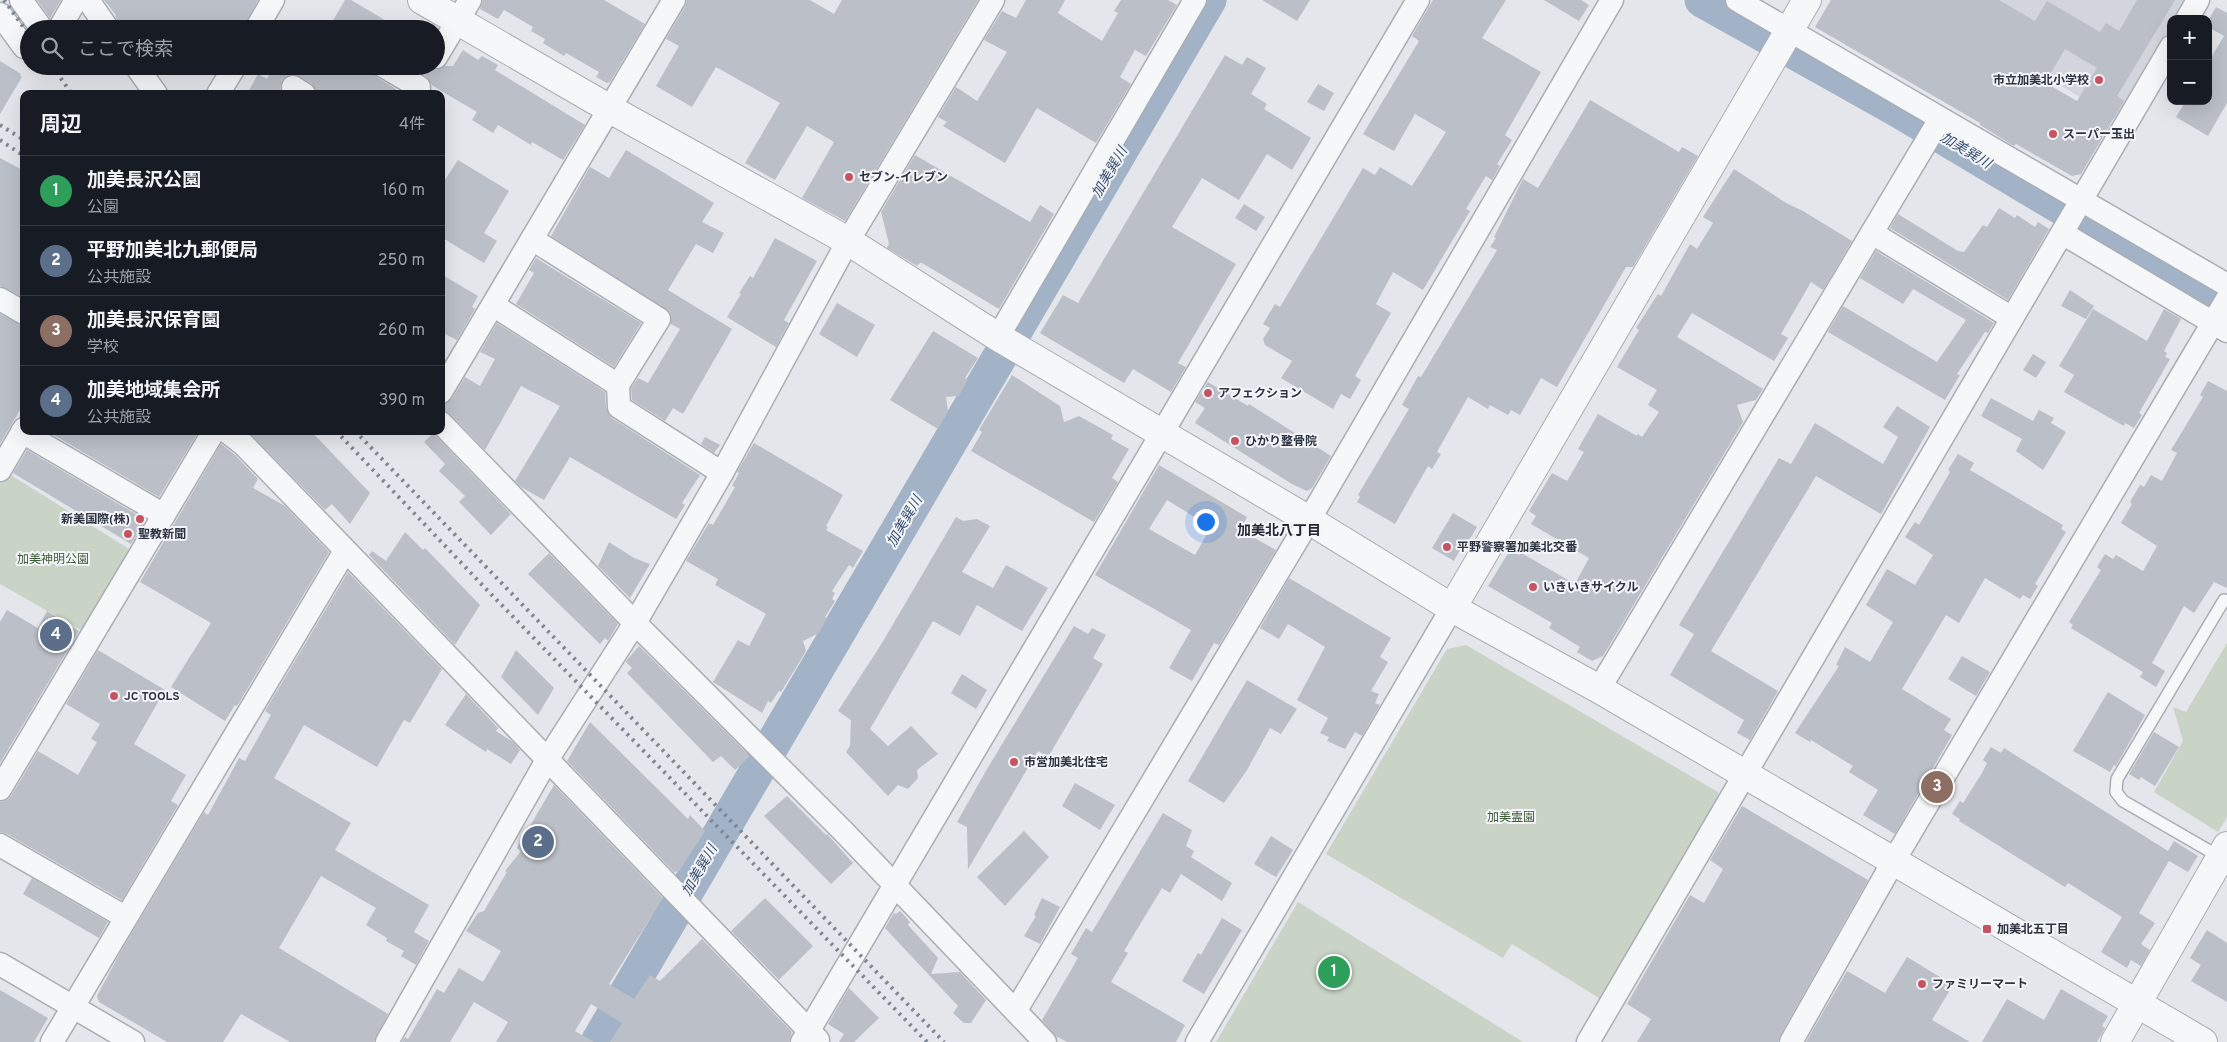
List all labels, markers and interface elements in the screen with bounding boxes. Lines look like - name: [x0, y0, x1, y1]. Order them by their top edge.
- map controls: [2167, 15, 2212, 105]
- button: +: [2167, 15, 2212, 60]
- search box: [20, 20, 445, 75]
- icon: search: [38, 34, 66, 62]
- text: ここで検索: [78, 38, 173, 62]
- button: −: [2167, 60, 2212, 105]
- place label: 市立加美北小学校: [1993, 73, 2089, 89]
- marker: 市立加美北小学校: [2093, 74, 2105, 86]
- text: 周辺: [40, 112, 82, 139]
- text: 4件: [399, 115, 425, 135]
- place label: スーパー玉出: [2063, 127, 2135, 143]
- marker: スーパー玉出: [2047, 128, 2059, 140]
- water label: 加美巽川: [1937, 130, 1995, 174]
- water label: 加美巽川: [1089, 143, 1133, 201]
- text: 加美長沢公園: [87, 169, 201, 193]
- place label: セブン-イレブン: [859, 170, 948, 186]
- marker: セブン-イレブン: [843, 171, 855, 183]
- text: 1: [53, 181, 59, 201]
- text: 160 m: [382, 181, 425, 201]
- text: 公園: [87, 198, 119, 218]
- text: 平野加美北九郵便局: [87, 239, 258, 263]
- text: 2: [51, 251, 61, 271]
- text: 250 m: [378, 251, 425, 271]
- text: 公共施設: [87, 268, 151, 288]
- text: 加美長沢保育園: [87, 309, 220, 333]
- text: 3: [51, 321, 61, 341]
- text: 260 m: [378, 321, 425, 341]
- text: 学校: [87, 338, 119, 358]
- text: 加美地域集会所: [87, 379, 220, 403]
- place label: アフェクション: [1218, 386, 1302, 402]
- marker: アフェクション: [1202, 387, 1214, 399]
- text: 4: [51, 391, 61, 411]
- text: 390 m: [379, 391, 425, 411]
- text: 公共施設: [87, 408, 151, 428]
- place label: ひかり整骨院: [1245, 434, 1317, 450]
- marker: ひかり整骨院: [1229, 435, 1241, 447]
- water label: 加美巽川: [884, 492, 928, 550]
- your location: [1193, 509, 1219, 535]
- place label: 新美国際(株): [61, 512, 130, 528]
- marker: 新美国際(株): [134, 513, 146, 525]
- district label: 加美北八丁目: [1237, 523, 1321, 540]
- place label: 聖教新聞: [138, 527, 186, 543]
- marker: 聖教新聞: [122, 528, 134, 540]
- place label: 平野警察署加美北交番: [1457, 540, 1578, 556]
- marker: 平野警察署加美北交番: [1441, 541, 1453, 553]
- park label: 加美神明公園: [17, 552, 89, 568]
- place label: いきいきサイクル: [1543, 580, 1638, 596]
- marker: いきいきサイクル: [1527, 581, 1539, 593]
- pin: 4: [40, 616, 72, 654]
- place label: JC TOOLS: [124, 689, 180, 705]
- marker: JC TOOLS: [108, 690, 120, 702]
- place label: 市営加美北住宅: [1024, 755, 1108, 771]
- marker: 市営加美北住宅: [1008, 756, 1020, 768]
- pin: 3: [1921, 768, 1953, 806]
- park label: 加美霊園: [1487, 810, 1535, 826]
- pin: 2: [522, 823, 554, 861]
- water label: 加美巽川: [679, 841, 723, 899]
- place label: 加美北五丁目: [1997, 922, 2069, 938]
- marker: 加美北五丁目: [1981, 923, 1993, 935]
- pin: 1: [1318, 953, 1350, 991]
- place label: ファミリーマート: [1932, 977, 2028, 993]
- marker: ファミリーマート: [1916, 978, 1928, 990]

